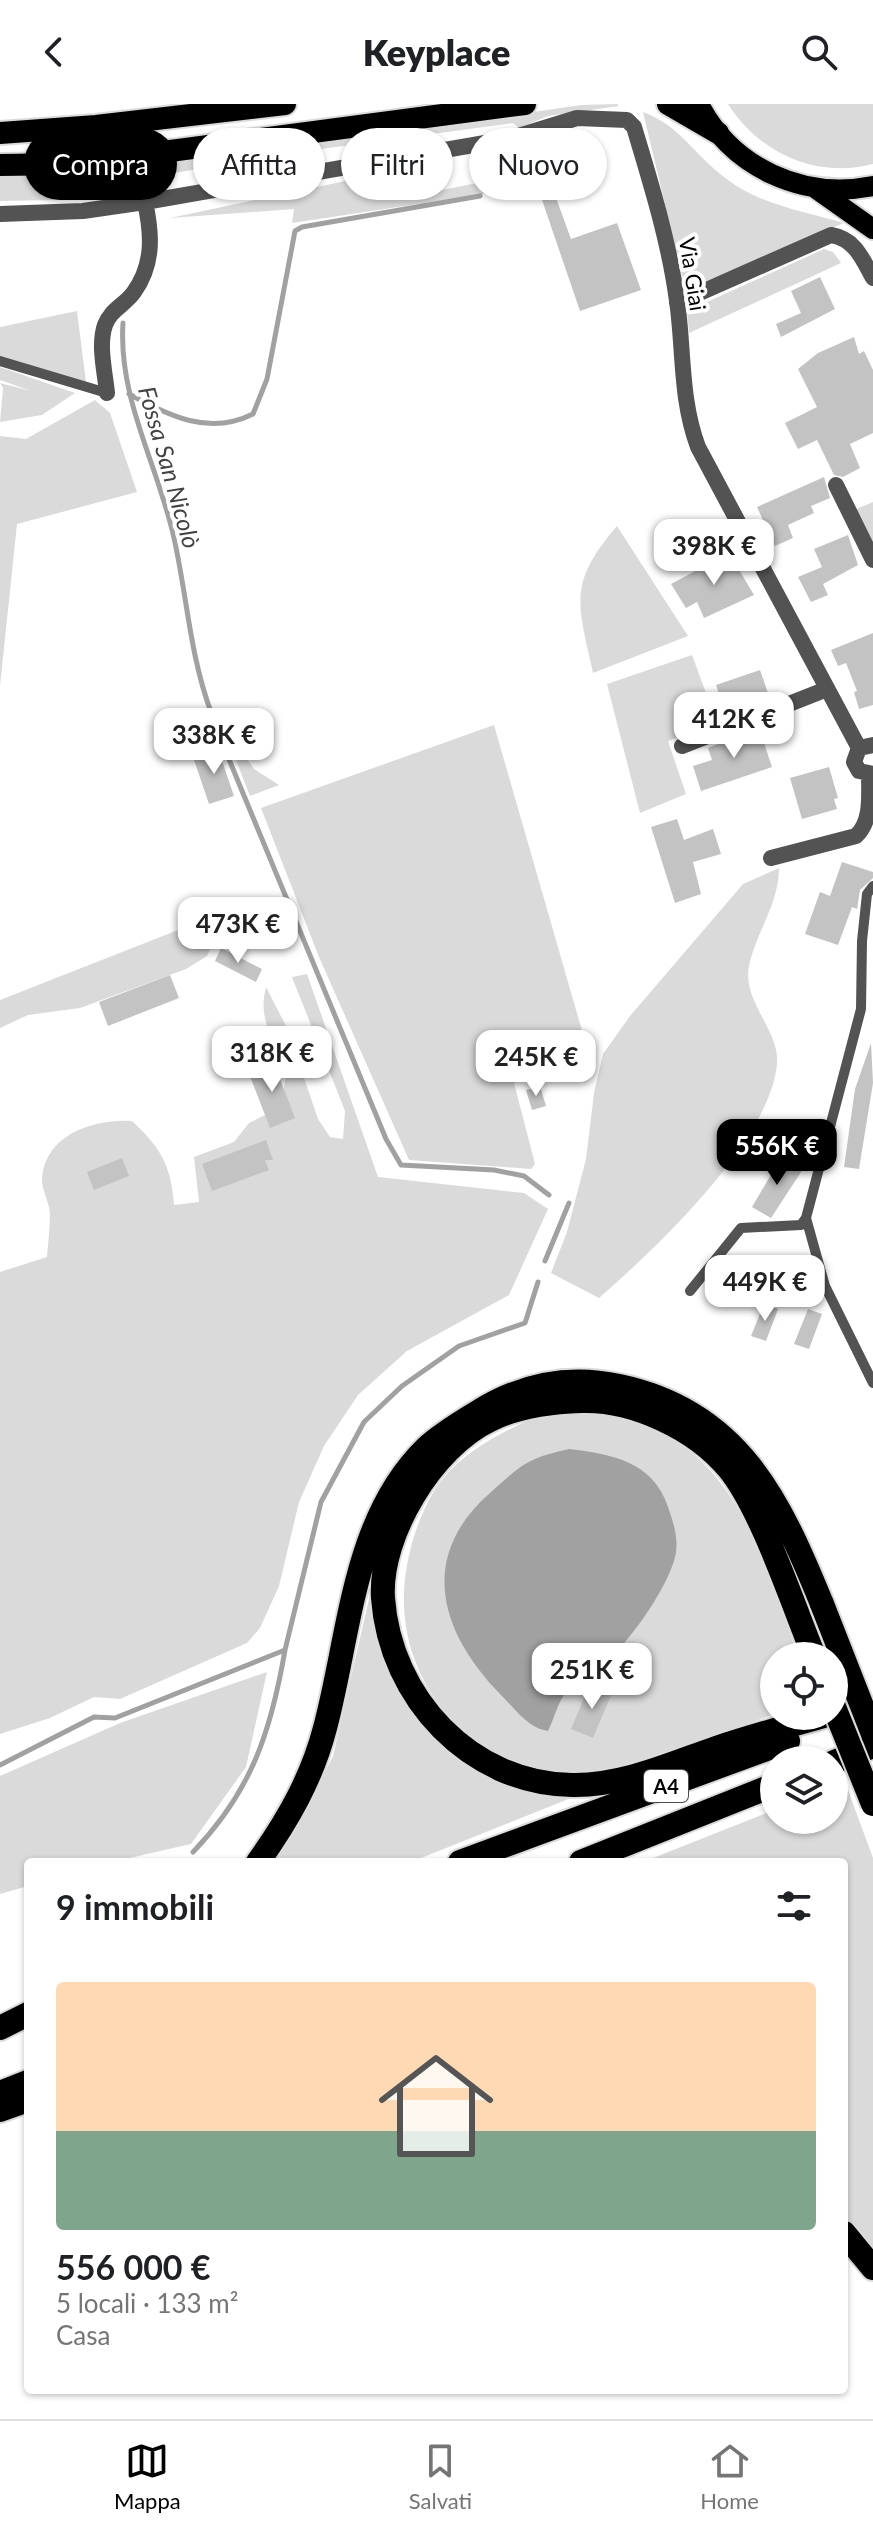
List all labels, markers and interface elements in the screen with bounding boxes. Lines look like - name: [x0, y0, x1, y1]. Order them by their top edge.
- icon: back: [32, 30, 76, 74]
- text: Keyplace: [363, 30, 510, 74]
- icon: search: [797, 30, 841, 74]
- chip: Compra: [24, 128, 177, 200]
- chip: Affitta: [193, 128, 325, 200]
- chip: Filtri: [341, 128, 453, 200]
- chip: Nuovo: [469, 128, 607, 200]
- street label: Via Giai: [674, 235, 712, 313]
- water label: Fossa San Nicolò: [133, 383, 207, 551]
- pin: 398K €: [649, 519, 779, 587]
- text: 398K €: [672, 529, 756, 561]
- pin: 412K €: [669, 692, 799, 760]
- text: 412K €: [692, 702, 776, 734]
- pin: 338K €: [149, 708, 279, 776]
- text: 338K €: [172, 718, 256, 750]
- pin: 473K €: [173, 897, 303, 965]
- text: 473K €: [196, 907, 280, 939]
- pin: 318K €: [207, 1026, 337, 1094]
- pin: 245K €: [471, 1030, 601, 1098]
- text: 318K €: [230, 1036, 314, 1068]
- text: 245K €: [494, 1040, 578, 1072]
- pin: 556K €: [712, 1119, 842, 1187]
- text: 556K €: [735, 1129, 819, 1161]
- pin: 449K €: [700, 1255, 830, 1323]
- text: 449K €: [723, 1265, 807, 1297]
- map controls: [760, 1642, 848, 1834]
- button: locate: [760, 1642, 848, 1730]
- pin: 251K €: [527, 1643, 657, 1711]
- text: 251K €: [550, 1653, 634, 1685]
- button: layers: [760, 1746, 848, 1834]
- road number: A4: [644, 1770, 688, 1802]
- icon: filters: [772, 1884, 816, 1928]
- text: 9 immobili: [56, 1886, 214, 1927]
- icon: home: [364, 2034, 508, 2178]
- text: 556 000 €: [56, 2246, 211, 2287]
- text: 5 locali · 133 m²: [56, 2287, 238, 2319]
- text: Casa: [56, 2319, 110, 2351]
- tab: Mappa: [114, 2439, 181, 2514]
- tab: Salvati: [409, 2439, 472, 2514]
- tab: Home: [700, 2439, 759, 2514]

